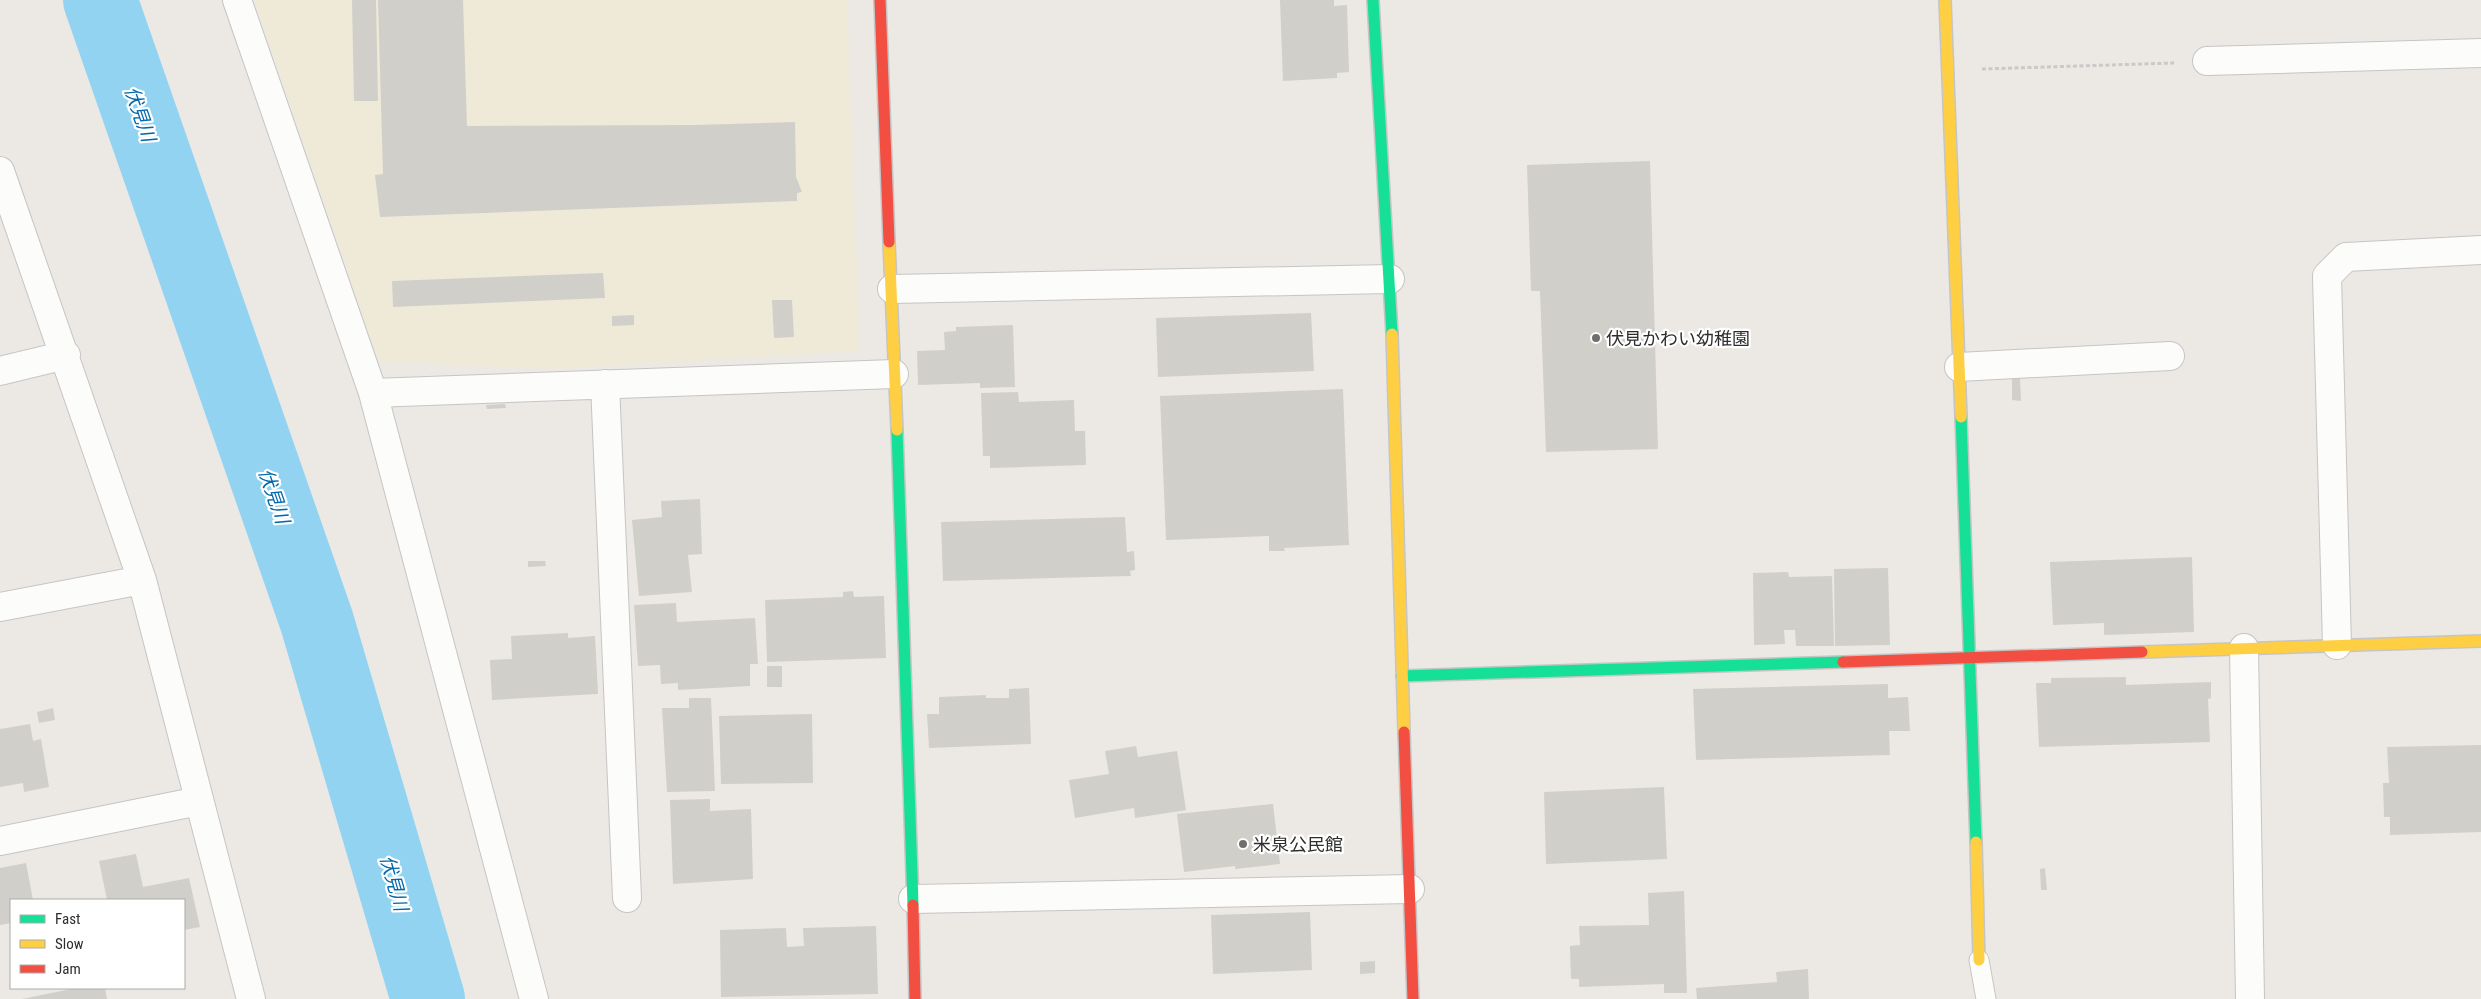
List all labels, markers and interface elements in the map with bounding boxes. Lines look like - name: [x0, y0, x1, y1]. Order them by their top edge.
- water label: 伏見川: [120, 83, 161, 147]
- place label: 伏見かわい幼稚園: [1606, 328, 1750, 349]
- marker: 伏見かわい幼稚園: [1590, 332, 1602, 344]
- water label: 伏見川: [254, 465, 295, 529]
- place label: 米泉公民館: [1253, 834, 1343, 855]
- marker: 米泉公民館: [1237, 838, 1249, 850]
- water label: 伏見川: [375, 852, 413, 915]
- legend: [10, 899, 185, 989]
- text: Fast: [55, 910, 80, 928]
- text: Slow: [55, 935, 84, 953]
- text: Jam: [55, 960, 81, 978]

